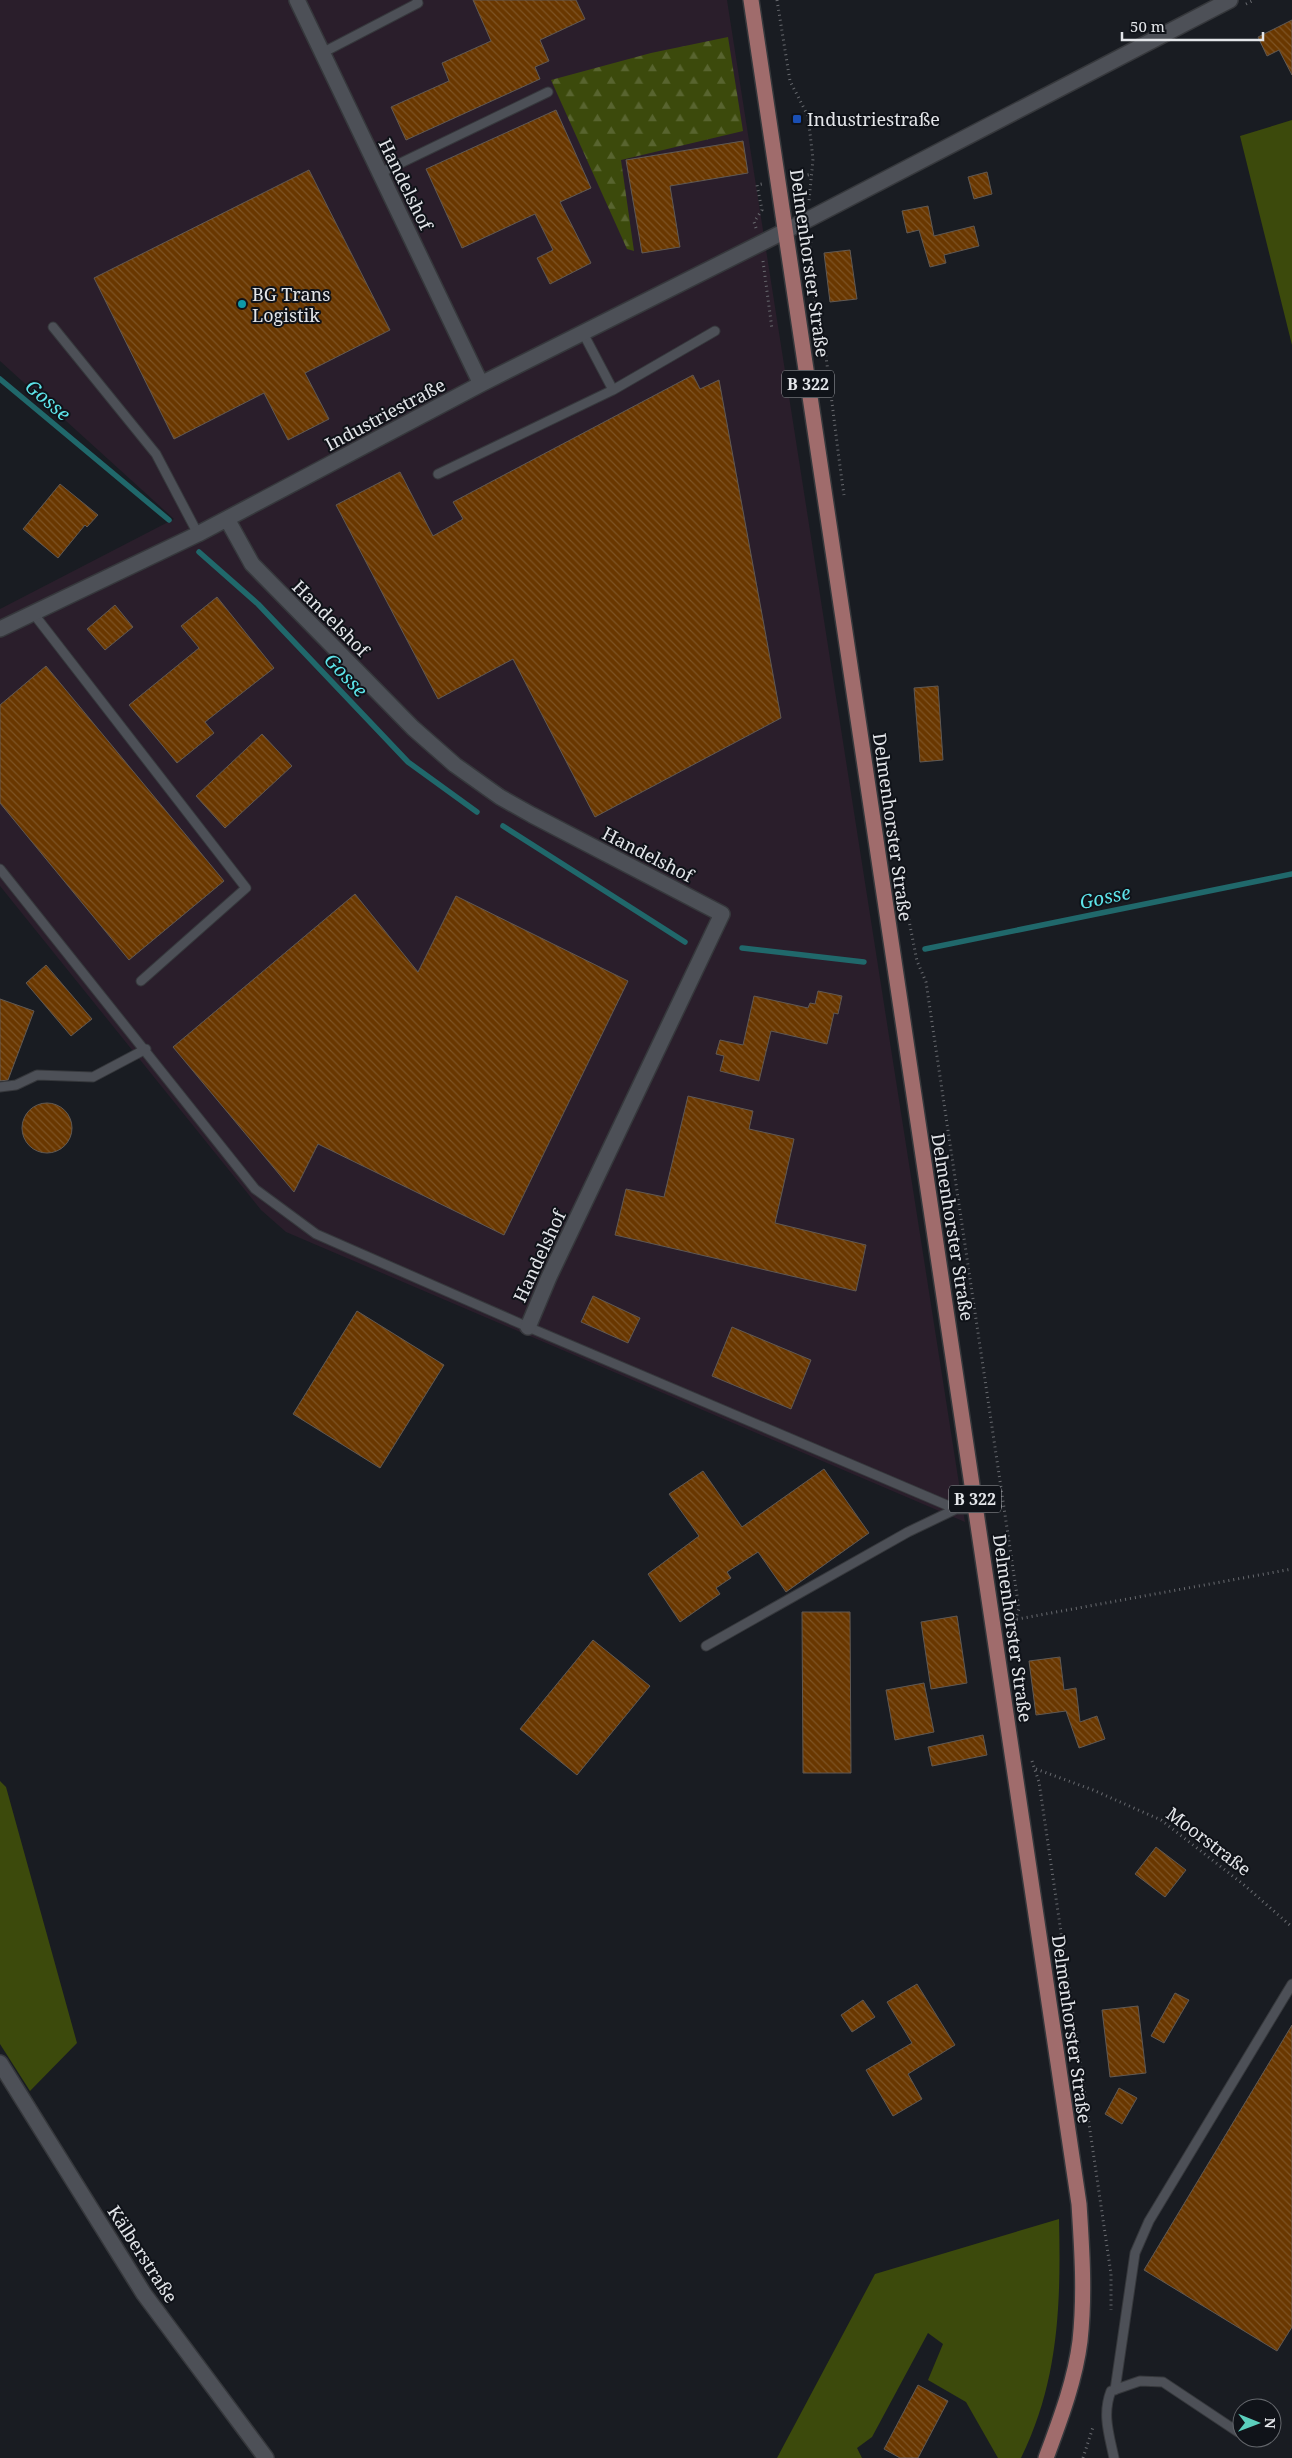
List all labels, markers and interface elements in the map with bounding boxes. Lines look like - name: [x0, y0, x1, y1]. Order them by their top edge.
- scale bar: [1122, 10, 1263, 42]
- text: 50 m: [1130, 16, 1165, 36]
- place label: Industriestraße: [807, 107, 940, 131]
- marker: Industriestraße: [791, 113, 803, 125]
- street label: Handelshof: [374, 134, 439, 235]
- street label: Delmenhorster Straße: [785, 167, 835, 359]
- place label: BG Trans Logistik: [252, 282, 330, 327]
- marker: BG Trans Logistik: [236, 298, 248, 310]
- road number: B 322: [782, 370, 834, 398]
- street label: Industriestraße: [321, 372, 449, 456]
- water label: Gosse: [20, 373, 76, 427]
- street label: Handelshof: [288, 575, 375, 662]
- water label: Gosse: [319, 647, 373, 703]
- street label: Delmenhorster Straße: [868, 731, 918, 923]
- street label: Handelshof: [599, 821, 699, 888]
- water label: Gosse: [1077, 879, 1133, 915]
- street label: Delmenhorster Straße: [926, 1131, 980, 1323]
- street label: Handelshof: [507, 1205, 571, 1306]
- road number: B 322: [949, 1486, 1001, 1512]
- street label: Delmenhorster Straße: [988, 1532, 1038, 1724]
- street label: Moorstraße: [1162, 1801, 1256, 1881]
- street label: Delmenhorster Straße: [1047, 1933, 1097, 2125]
- street label: Kälberstraße: [103, 2201, 183, 2307]
- north arrow: [1232, 2398, 1282, 2448]
- text: N: [1261, 2418, 1280, 2429]

